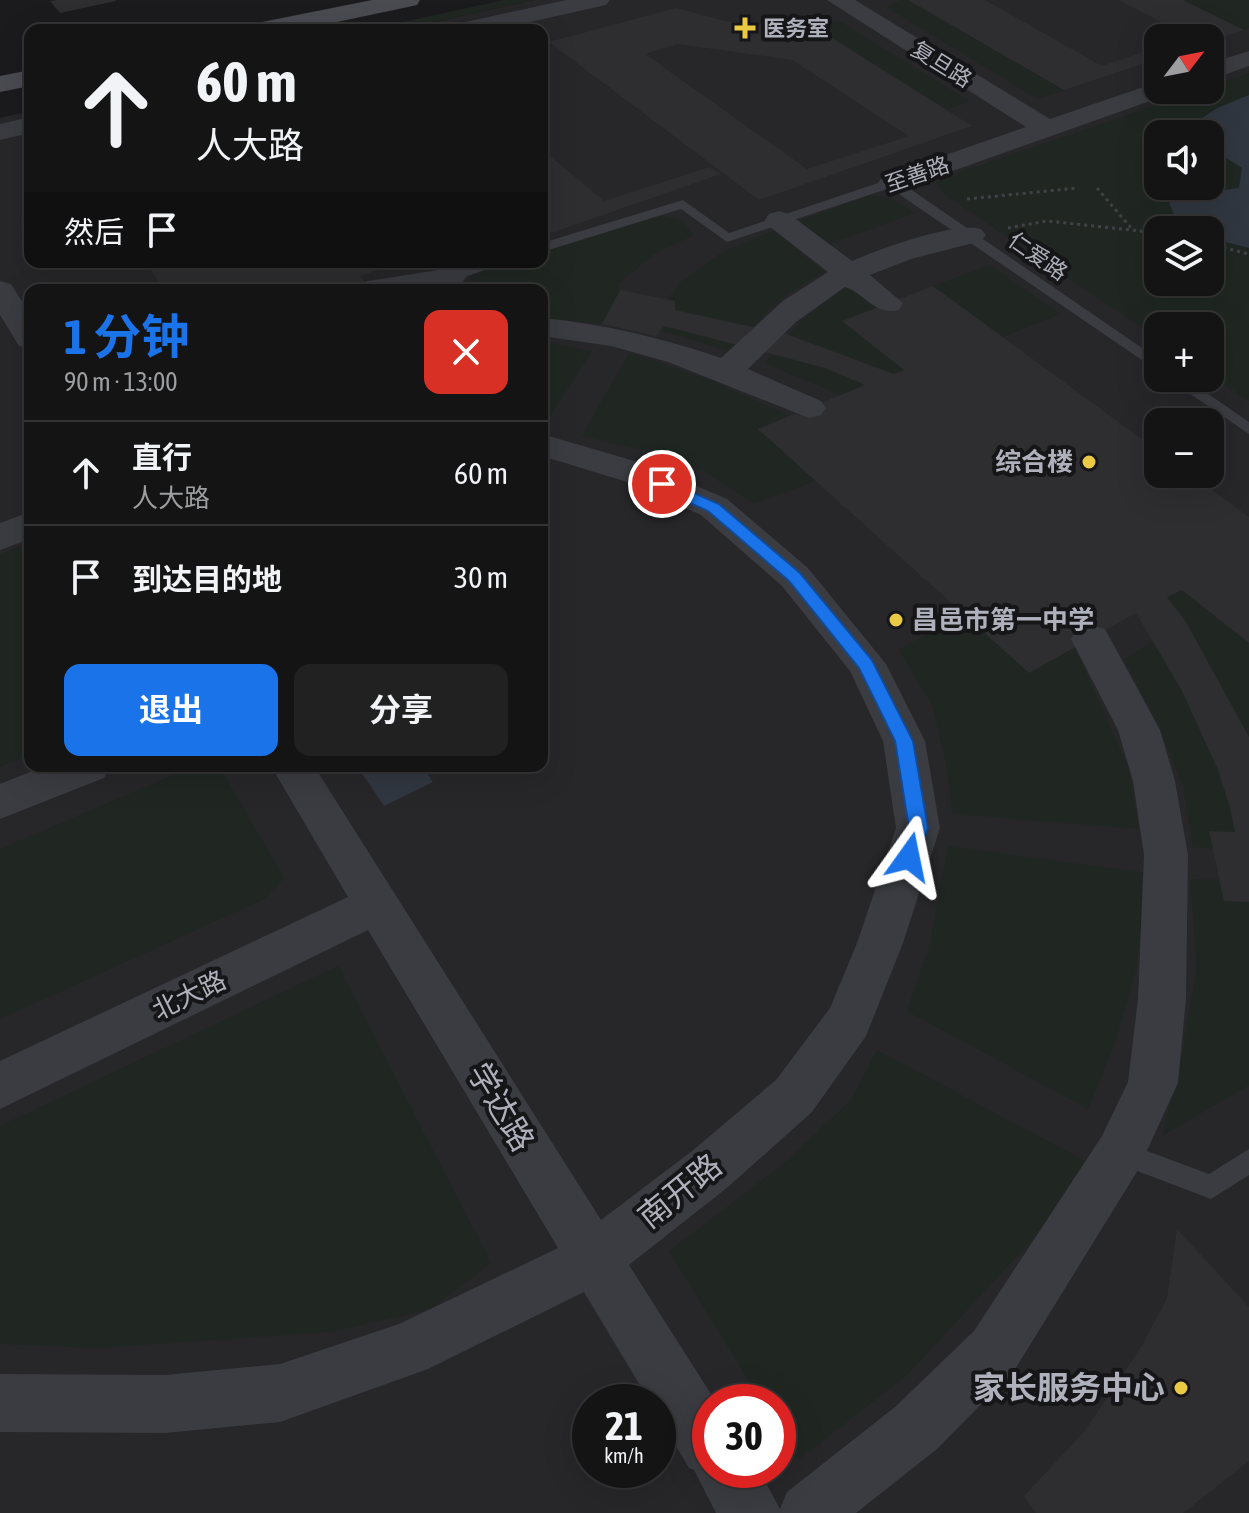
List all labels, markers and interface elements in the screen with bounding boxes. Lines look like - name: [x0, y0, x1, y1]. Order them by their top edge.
- place label: 医务室: [763, 15, 829, 41]
- marker: 医务室: [734, 17, 756, 39]
- north arrow: [1144, 24, 1224, 104]
- map controls: [1144, 24, 1224, 488]
- street label: 复旦路: [907, 35, 977, 93]
- text: 60 m: [196, 50, 297, 114]
- icon: ahead: [64, 56, 168, 160]
- button: sound: [1144, 120, 1224, 200]
- text: 人大路: [196, 124, 304, 166]
- street label: 至善路: [882, 151, 952, 197]
- icon: arrive: [140, 208, 184, 252]
- text: 然后: [64, 215, 124, 249]
- button: layers: [1144, 216, 1224, 296]
- street label: 仁爱路: [1004, 226, 1072, 286]
- text: 1 分钟: [64, 309, 189, 364]
- button: close: [424, 310, 508, 394]
- button: +: [1144, 312, 1224, 392]
- text: 90 m · 13:00: [64, 367, 177, 397]
- button: −: [1144, 408, 1224, 488]
- text: 直行: [132, 440, 192, 474]
- place label: 综合楼: [995, 447, 1073, 477]
- pin: [628, 450, 696, 518]
- icon: ahead: [64, 451, 108, 495]
- marker: 综合楼: [1080, 453, 1098, 471]
- text: 60 m: [454, 456, 508, 490]
- icon: arrive: [640, 462, 684, 506]
- text: 人大路: [132, 483, 210, 513]
- icon: arrive: [64, 555, 108, 599]
- text: 30 m: [454, 560, 508, 594]
- text: 到达目的地: [132, 562, 282, 596]
- place label: 昌邑市第一中学: [912, 605, 1094, 635]
- marker: 昌邑市第一中学: [887, 611, 905, 629]
- button: 退出: [64, 664, 278, 756]
- button: 分享: [294, 664, 508, 756]
- position arrow: [867, 815, 951, 899]
- street label: 北大路: [147, 964, 231, 1026]
- street label: 学达路: [461, 1056, 542, 1157]
- street label: 南开路: [631, 1146, 729, 1235]
- place label: 家长服务中心: [973, 1369, 1165, 1406]
- marker: 家长服务中心: [1172, 1379, 1190, 1397]
- speed limit sign: 30: [692, 1384, 796, 1488]
- text: 21: [605, 1403, 643, 1448]
- text: km/h: [604, 1444, 644, 1467]

